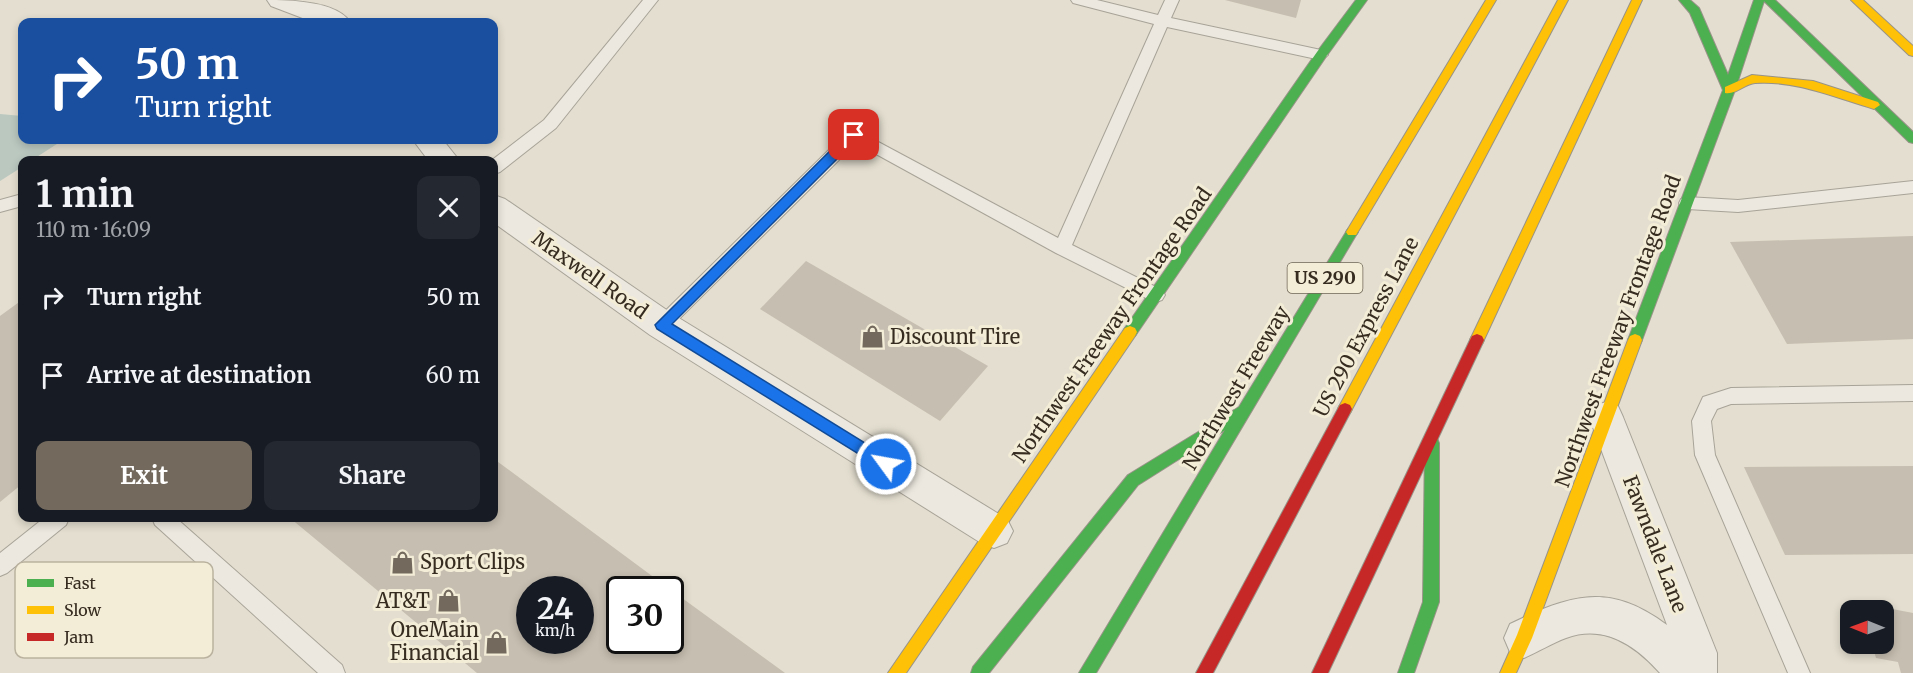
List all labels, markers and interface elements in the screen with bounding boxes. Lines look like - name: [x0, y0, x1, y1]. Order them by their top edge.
- text: 50 m: [135, 38, 239, 90]
- icon: right: [36, 42, 114, 120]
- text: Turn right: [135, 90, 272, 124]
- pin: [828, 109, 879, 160]
- icon: arrive: [837, 118, 870, 151]
- street label: Northwest Freeway Frontage Road: [1549, 171, 1686, 490]
- text: 1 min: [36, 172, 134, 217]
- button: close: [417, 176, 480, 239]
- street label: Northwest Freeway Frontage Road: [1007, 182, 1217, 467]
- text: 110 m · 16:09: [36, 217, 151, 242]
- street label: Maxwell Road: [528, 225, 653, 324]
- street label: US 290 Express Lane: [1307, 232, 1424, 421]
- road number: US 290: [1288, 263, 1362, 293]
- icon: right: [36, 281, 69, 314]
- text: Turn right: [87, 283, 201, 311]
- text: 50 m: [426, 283, 480, 311]
- street label: Northwest Freeway: [1177, 301, 1295, 474]
- shop icon: Discount Tire: [859, 324, 885, 350]
- place label: Discount Tire: [890, 324, 1020, 349]
- icon: arrive: [36, 359, 69, 392]
- text: Arrive at destination: [87, 361, 311, 389]
- text: 60 m: [426, 361, 480, 389]
- position arrow: [854, 432, 918, 496]
- button: Exit: [36, 441, 252, 510]
- button: Share: [264, 441, 480, 510]
- street label: Fawndale Lane: [1618, 472, 1693, 616]
- shop icon: Sport Clips: [389, 549, 415, 575]
- place label: Sport Clips: [420, 549, 525, 574]
- legend: [15, 562, 213, 658]
- text: Fast: [64, 573, 97, 593]
- speed limit sign: 30: [606, 576, 684, 654]
- place label: AT&T: [375, 588, 430, 613]
- shop icon: AT&T: [435, 588, 461, 614]
- text: 24: [537, 589, 573, 627]
- text: Slow: [64, 600, 102, 620]
- north arrow: [1840, 600, 1894, 654]
- map controls: [1840, 600, 1894, 654]
- place label: OneMain Financial: [390, 617, 479, 665]
- text: km/h: [535, 621, 575, 640]
- text: Jam: [63, 627, 94, 647]
- shop icon: OneMain Financial: [484, 629, 510, 655]

